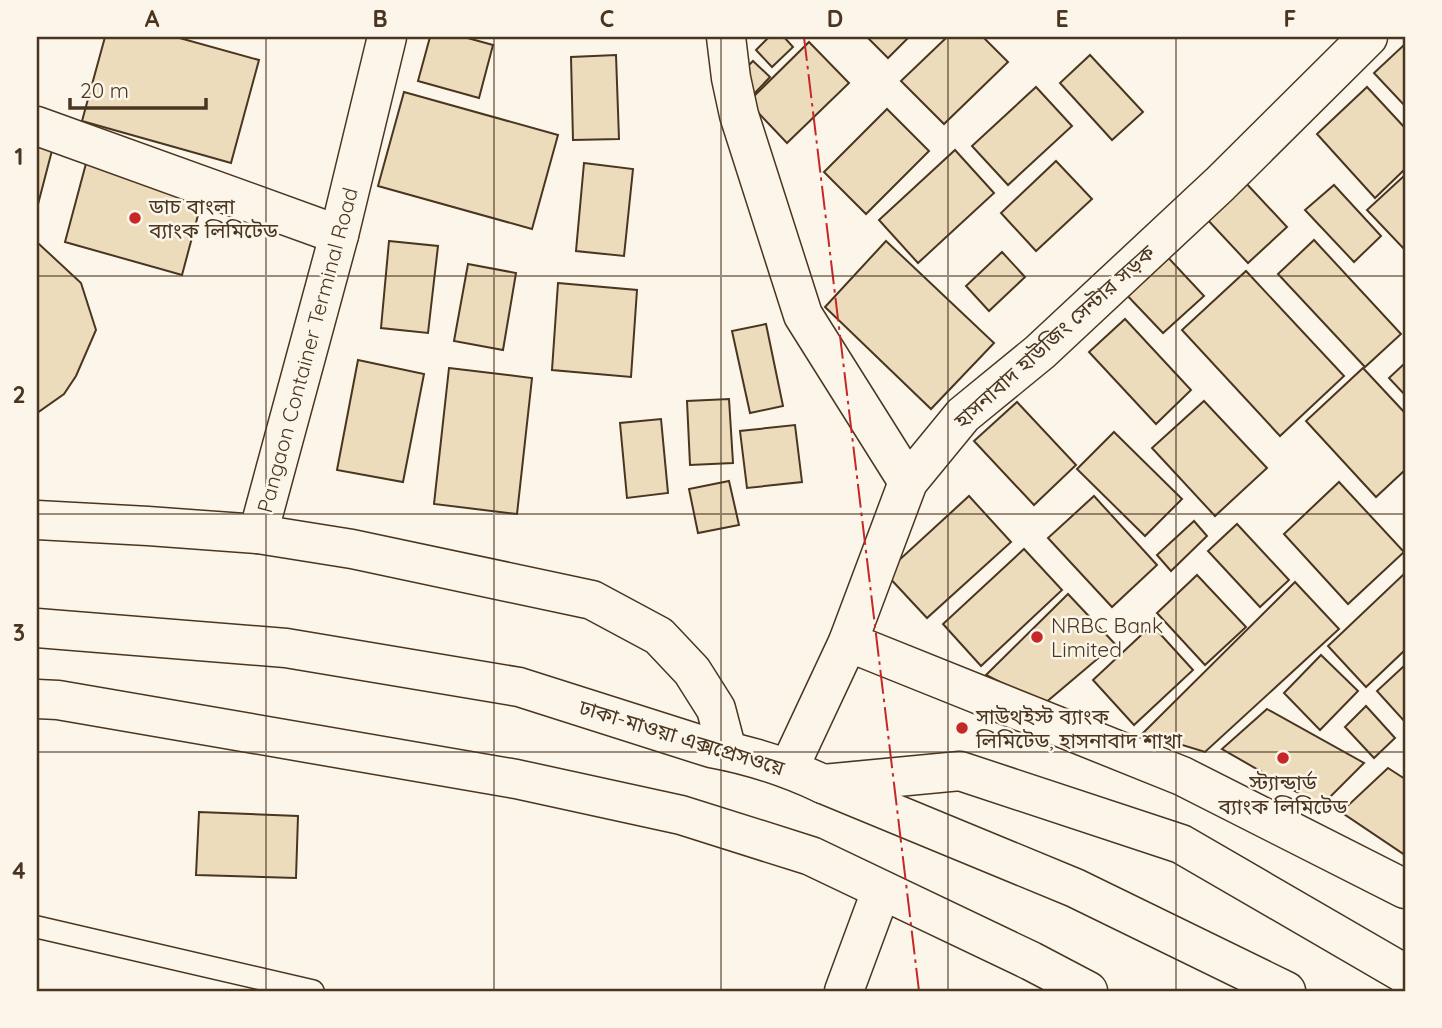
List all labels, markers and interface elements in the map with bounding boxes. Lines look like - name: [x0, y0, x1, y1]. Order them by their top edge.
- text: A: [145, 4, 160, 33]
- text: B: [372, 4, 388, 33]
- text: C: [600, 4, 614, 33]
- text: D: [827, 4, 843, 33]
- text: E: [1055, 4, 1069, 33]
- text: F: [1284, 4, 1296, 33]
- scale bar: [70, 66, 206, 110]
- text: 20 m: [80, 77, 129, 103]
- text: 1: [15, 142, 23, 171]
- street label: Pangaon Container Terminal Road: [251, 185, 363, 515]
- place label: ডাচ বাংলা ব্যাংক লিমিটেড: [148, 193, 279, 243]
- marker: ডাচ বাংলা ব্যাংক লিমিটেড: [127, 210, 143, 226]
- street label: হাসনাবাদ হাউজিং সেন্টার সড়ক: [948, 238, 1160, 434]
- text: 2: [12, 380, 26, 409]
- place label: NRBC Bank Limited: [1051, 612, 1163, 662]
- text: 3: [13, 618, 25, 647]
- marker: NRBC Bank Limited: [1029, 629, 1045, 645]
- street label: ঢাকা-মাওয়া এক্সপ্রেসওয়ে: [575, 693, 789, 781]
- place label: সাউথইস্ট ব্যাংক লিমিটেড, হাসনাবাদ শাখা: [975, 703, 1183, 753]
- marker: সাউথইস্ট ব্যাংক লিমিটেড, হাসনাবাদ শাখা: [954, 720, 970, 736]
- marker: স্ট্যান্ডার্ড ব্যাংক লিমিটেড: [1275, 750, 1291, 766]
- place label: স্ট্যান্ডার্ড ব্যাংক লিমিটেড: [1217, 769, 1349, 819]
- text: 4: [12, 856, 26, 885]

